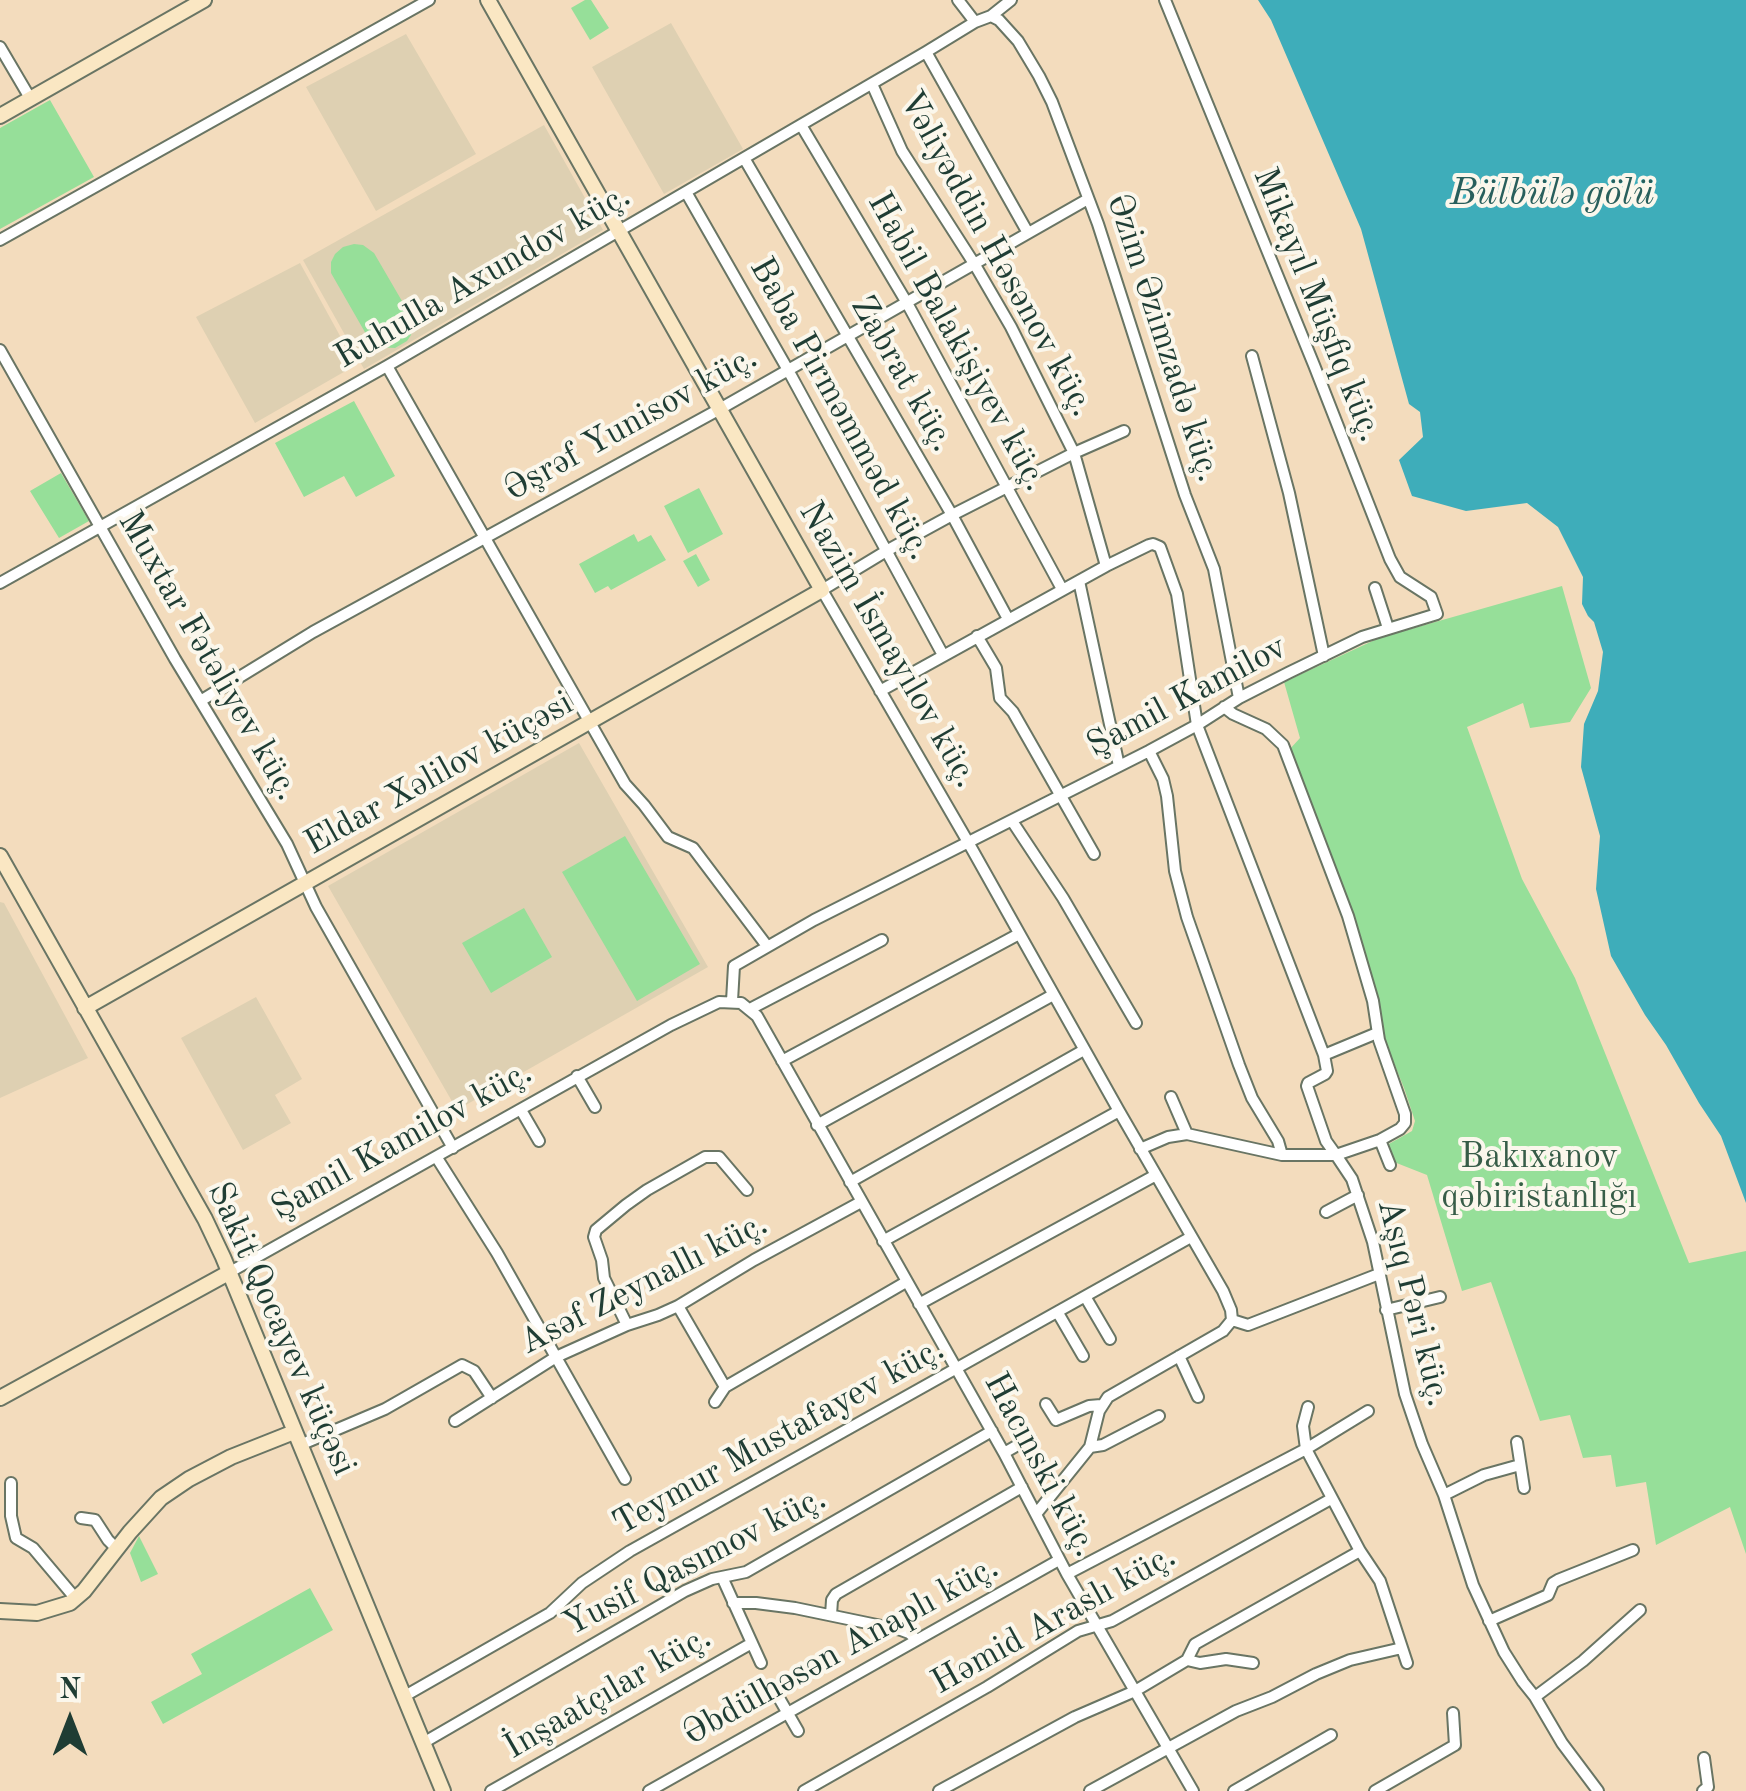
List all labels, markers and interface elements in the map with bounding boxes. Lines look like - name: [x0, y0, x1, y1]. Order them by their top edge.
- street label: Vəliyəddin Həsənov küç.: [889, 84, 1103, 424]
- street label: Mikayıl Müşfiq küç.: [1243, 162, 1391, 448]
- water label: Bülbülə gölü: [1450, 171, 1654, 217]
- street label: Ruhulla Axundov küç.: [328, 175, 638, 379]
- street label: Habil Balakişiyev küç.: [857, 185, 1057, 499]
- street label: Əzim Əzimzadə küç.: [1097, 188, 1229, 488]
- street label: Baba Pirməmməd küç.: [739, 250, 941, 568]
- street label: Zabrat küç.: [840, 288, 964, 460]
- street label: Əşrəf Yunisov küç.: [497, 337, 765, 511]
- street label: Nazim İsmayılov küç.: [789, 494, 987, 796]
- street label: Muxtar Fətəliyev küç.: [108, 504, 308, 808]
- street label: Şamil Kamilov: [1080, 627, 1294, 767]
- street label: Eldar Xəlilov küçəsi: [298, 683, 580, 865]
- street label: Şamil Kamilov küç.: [264, 1052, 540, 1230]
- park label: Bakıxanov qəbiristanlığı: [1441, 1137, 1637, 1219]
- street label: Sakit Qocayev küçəsi: [197, 1176, 365, 1482]
- street label: Aşıq Pəri küç.: [1367, 1195, 1459, 1411]
- street label: Asəf Zeynallı küç.: [513, 1203, 775, 1365]
- street label: Teymur Mustafayev küç.: [606, 1328, 952, 1546]
- street label: Hacınski küç.: [974, 1365, 1106, 1565]
- street label: Yusif Qasımov küç.: [557, 1478, 833, 1646]
- street label: Həmid Araslı küç.: [924, 1535, 1184, 1705]
- street label: Əbdülhəsən Anaplı küç.: [676, 1547, 1006, 1755]
- street label: İnşaatçılar küç.: [497, 1617, 719, 1769]
- north arrow: [20, 1671, 120, 1771]
- text: N: [59, 1677, 81, 1705]

